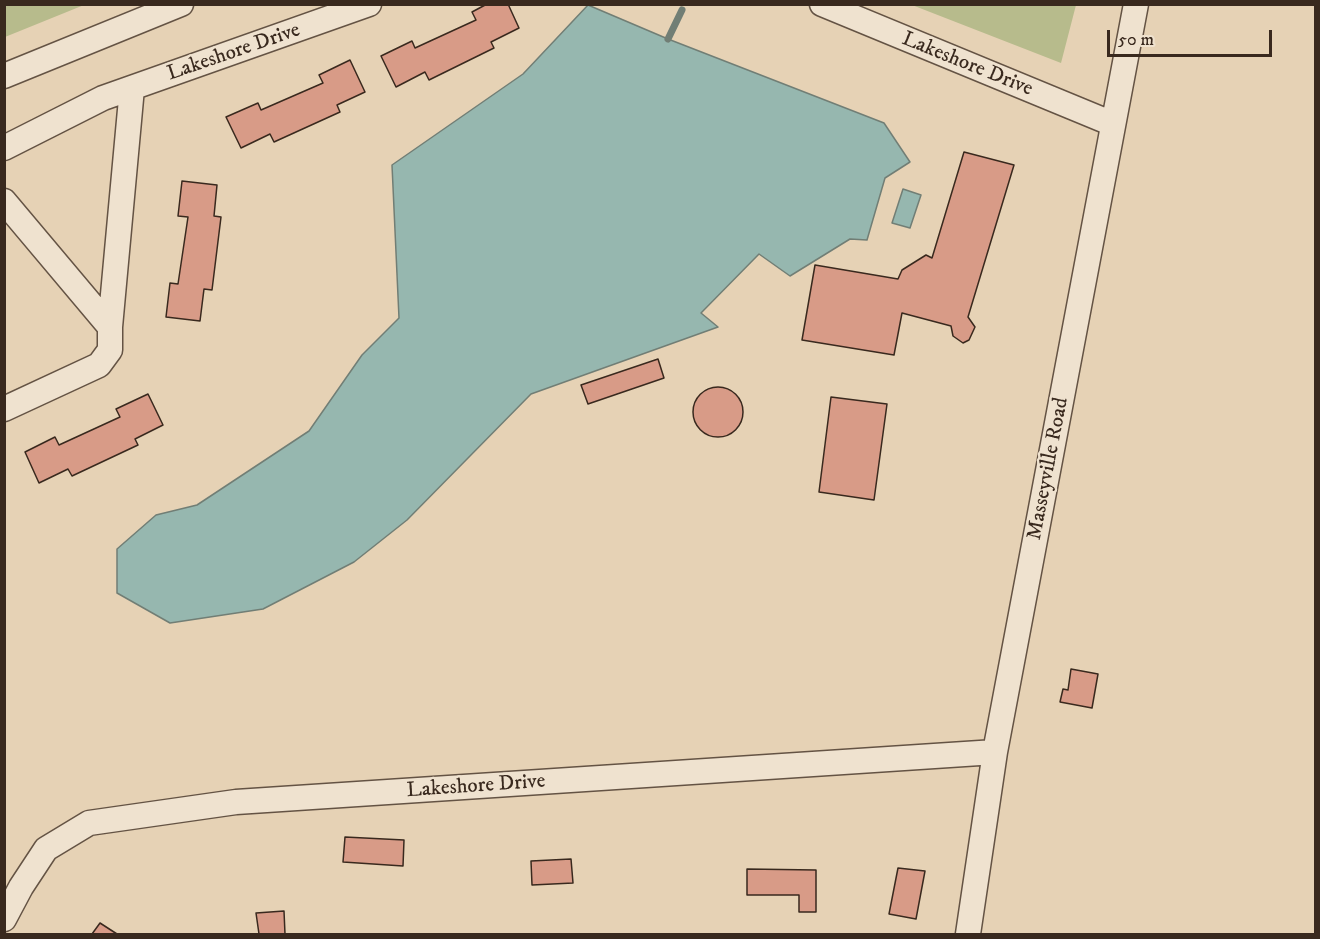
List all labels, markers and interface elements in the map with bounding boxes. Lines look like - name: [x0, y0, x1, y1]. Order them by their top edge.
- street label: Lakeshore Drive: [164, 18, 304, 88]
- scale bar: [1110, 18, 1275, 56]
- street label: Lakeshore Drive: [898, 27, 1036, 103]
- text: 50 m: [1118, 29, 1154, 51]
- street label: Masseyville Road: [1023, 396, 1075, 542]
- street label: Lakeshore Drive: [406, 770, 546, 804]

